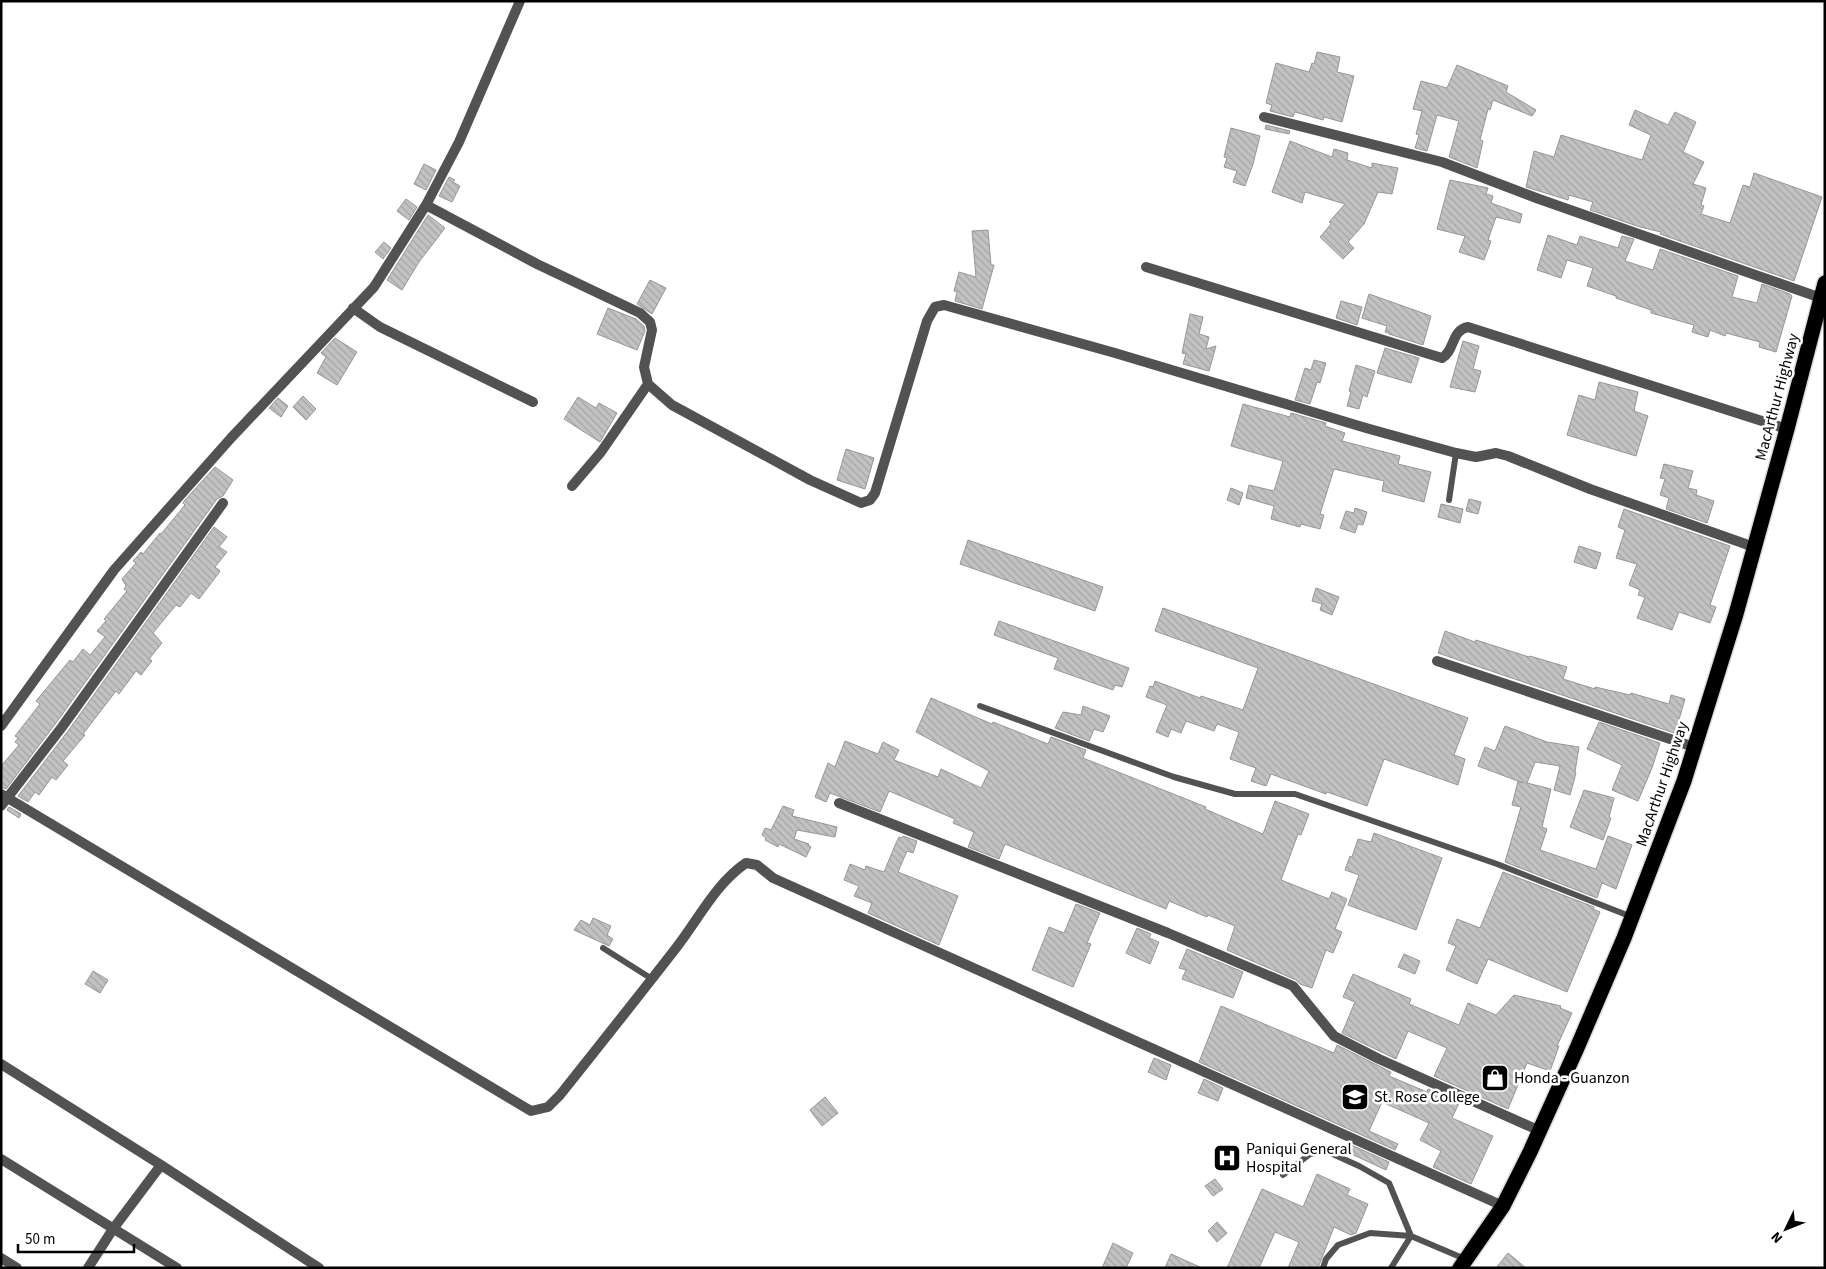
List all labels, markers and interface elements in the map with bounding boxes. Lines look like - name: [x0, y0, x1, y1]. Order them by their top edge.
- street label: MacArthur Highway: [1749, 330, 1805, 463]
- street label: MacArthur Highway: [1630, 718, 1694, 849]
- shop icon: Honda - Guanzon: [1480, 1063, 1510, 1093]
- place label: Honda - Guanzon: [1514, 1067, 1630, 1089]
- school or university icon: St. Rose College: [1340, 1082, 1370, 1112]
- place label: St. Rose College: [1374, 1086, 1480, 1108]
- place label: Paniqui General Hospital: [1246, 1138, 1352, 1178]
- hospital icon: Paniqui General Hospital: [1212, 1143, 1242, 1173]
- north arrow: [1761, 1204, 1811, 1254]
- scale bar: [18, 1222, 134, 1254]
- text: N: [1767, 1227, 1788, 1247]
- text: 50 m: [25, 1229, 55, 1250]

